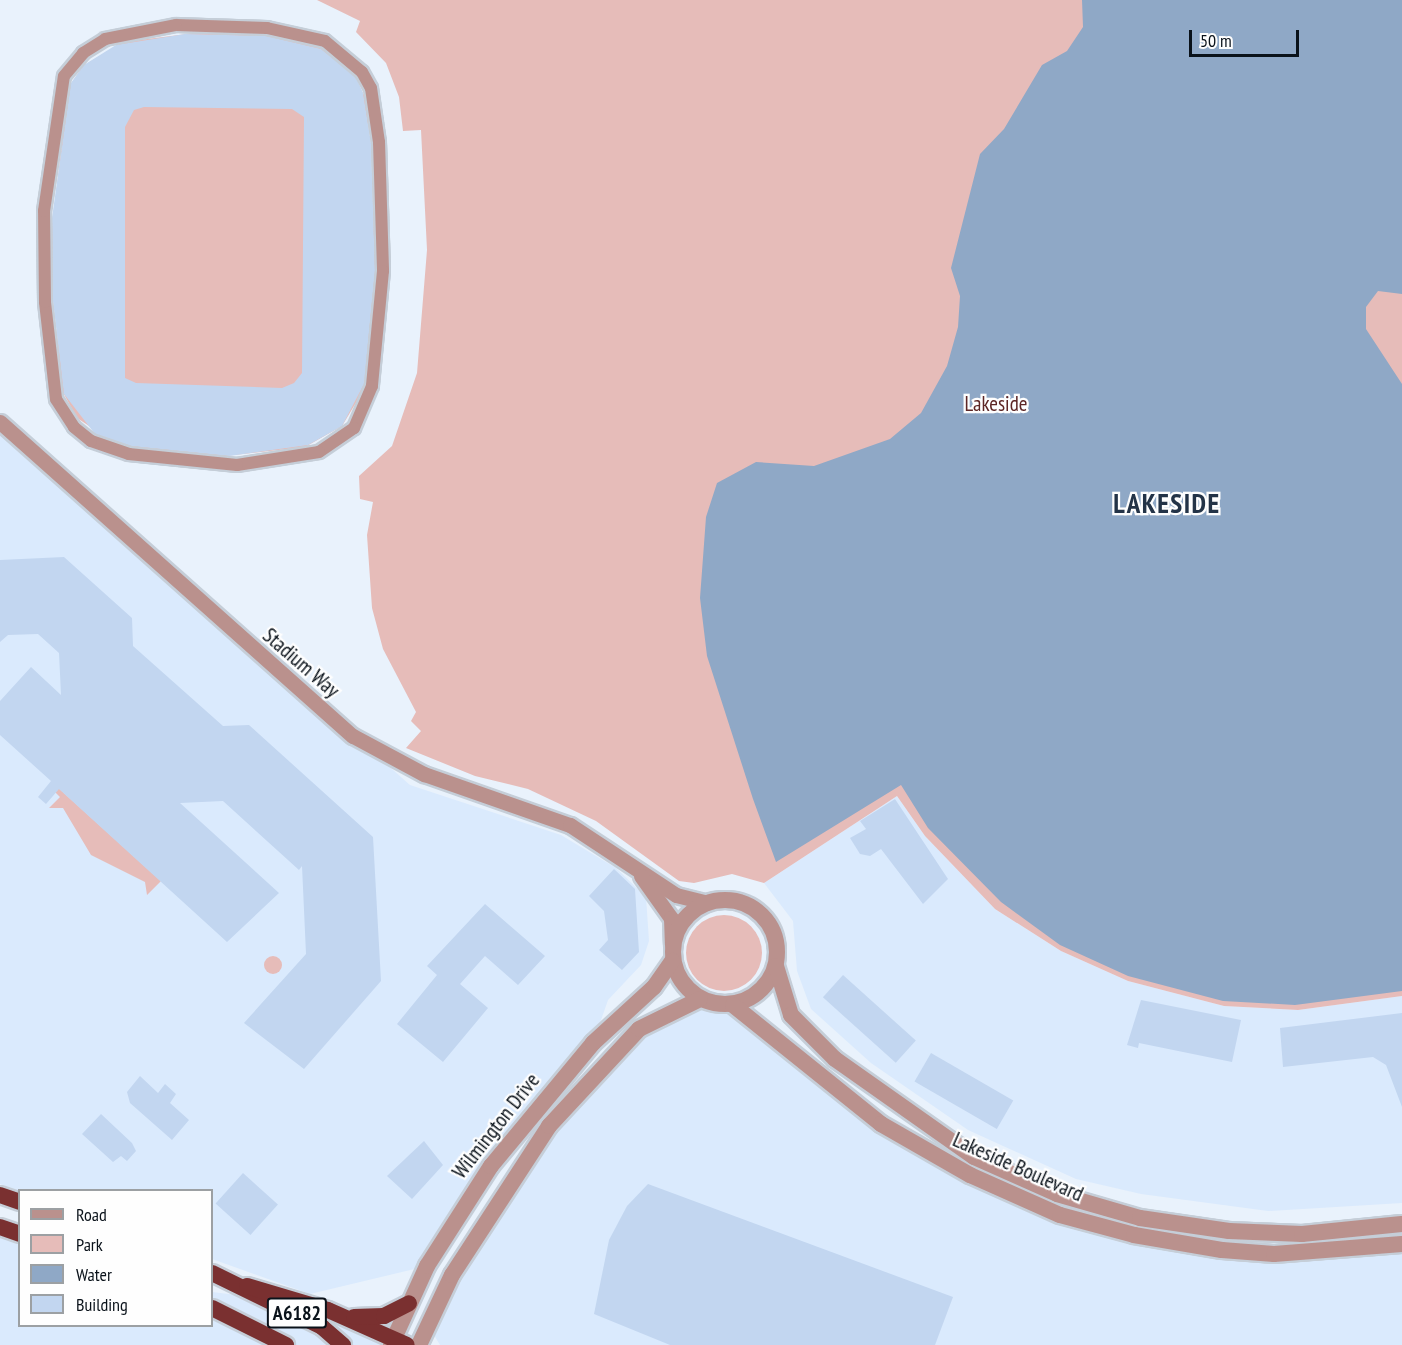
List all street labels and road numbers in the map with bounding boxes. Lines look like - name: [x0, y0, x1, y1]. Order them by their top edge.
- street label: Stadium Way: [257, 623, 345, 703]
- street label: Wilmington Drive: [447, 1068, 545, 1184]
- street label: Lakeside Boulevard: [949, 1127, 1087, 1207]
- road number: A6182: [266, 1296, 328, 1330]

